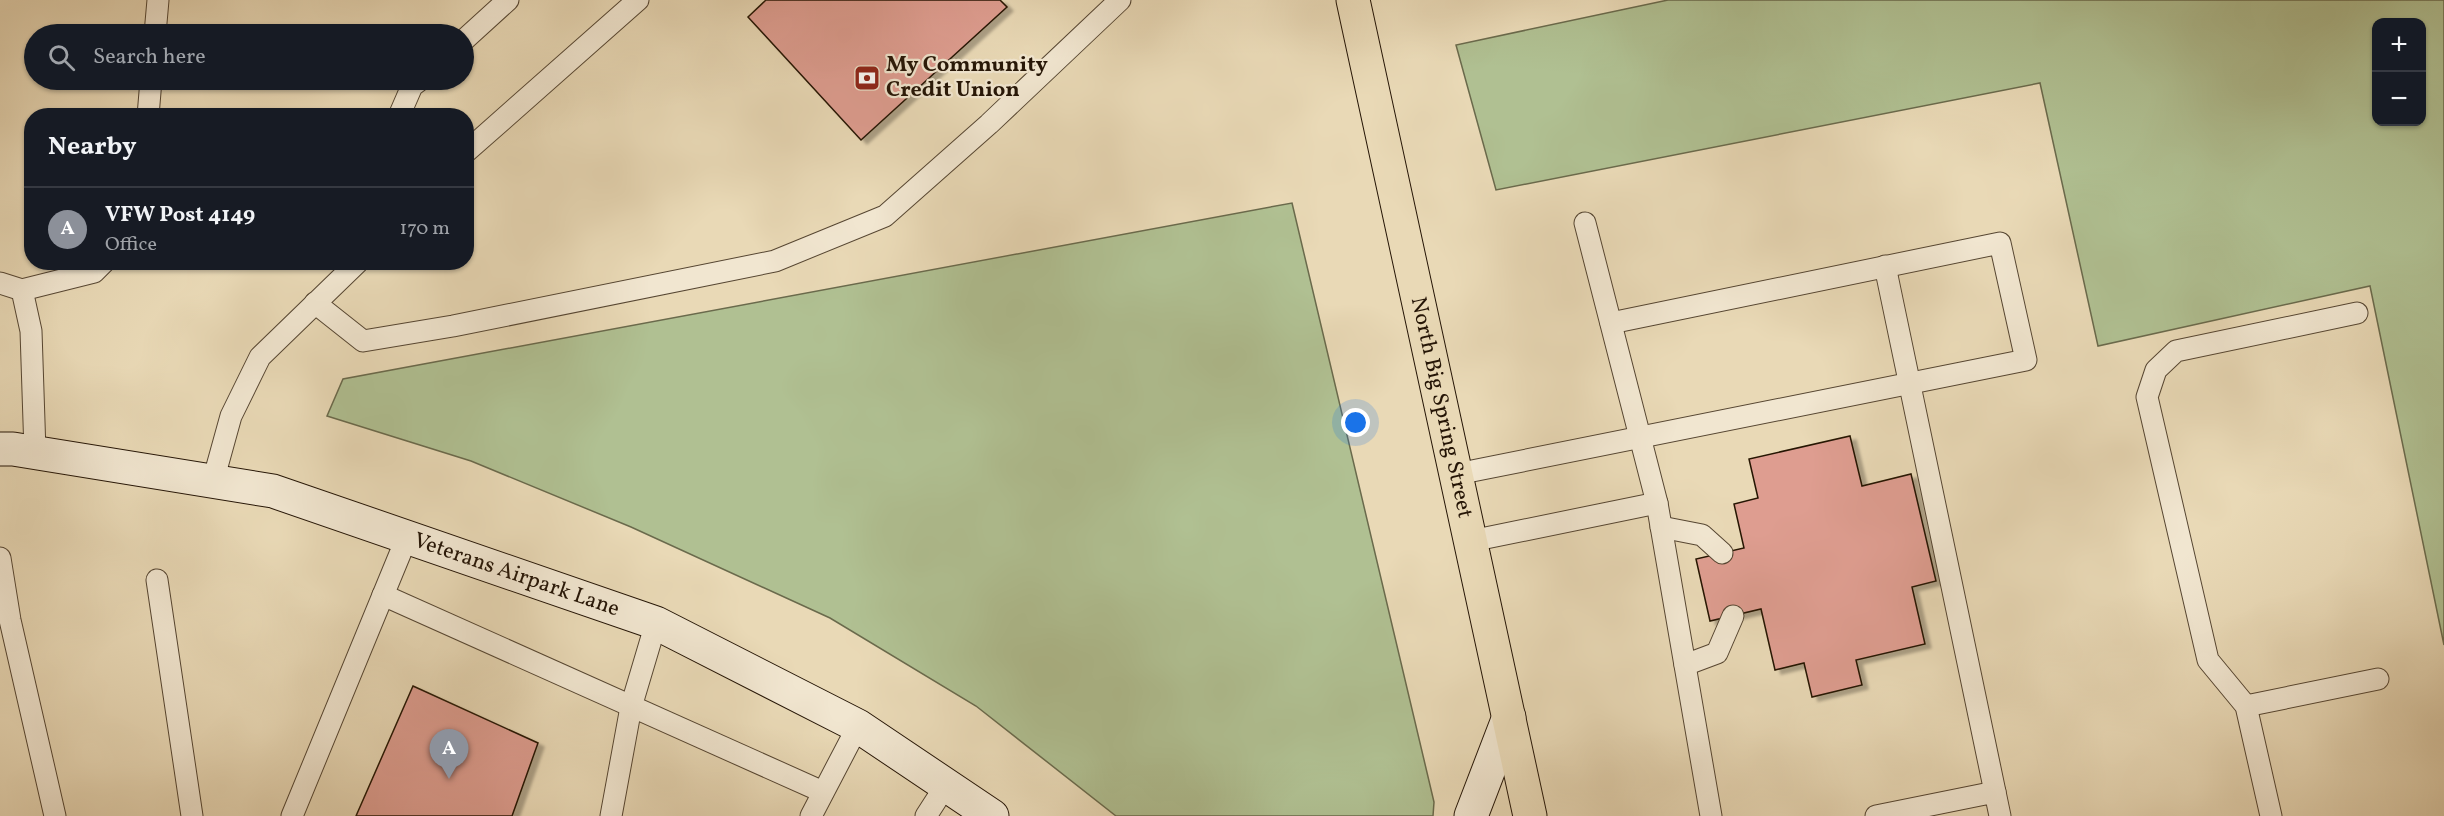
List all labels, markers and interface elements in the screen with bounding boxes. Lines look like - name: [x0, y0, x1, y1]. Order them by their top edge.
- map controls: [2372, 18, 2426, 126]
- button: +: [2372, 18, 2426, 72]
- search box: [24, 24, 474, 90]
- icon: search: [45, 41, 78, 74]
- text: Search here: [93, 42, 206, 73]
- place label: My Community Credit Union: [886, 50, 1048, 106]
- bank icon: My Community Credit Union: [852, 63, 882, 93]
- button: −: [2372, 72, 2426, 126]
- text: Nearby: [48, 129, 137, 165]
- text: VFW Post 4149: [105, 200, 255, 231]
- text: A: [60, 215, 75, 243]
- text: 170 m: [400, 215, 450, 243]
- text: Office: [105, 231, 157, 259]
- street label: North Big Spring Street: [1402, 294, 1481, 521]
- your location: [1341, 408, 1370, 437]
- street label: Veterans Airpark Lane: [409, 525, 624, 625]
- pin: A: [430, 730, 468, 779]

